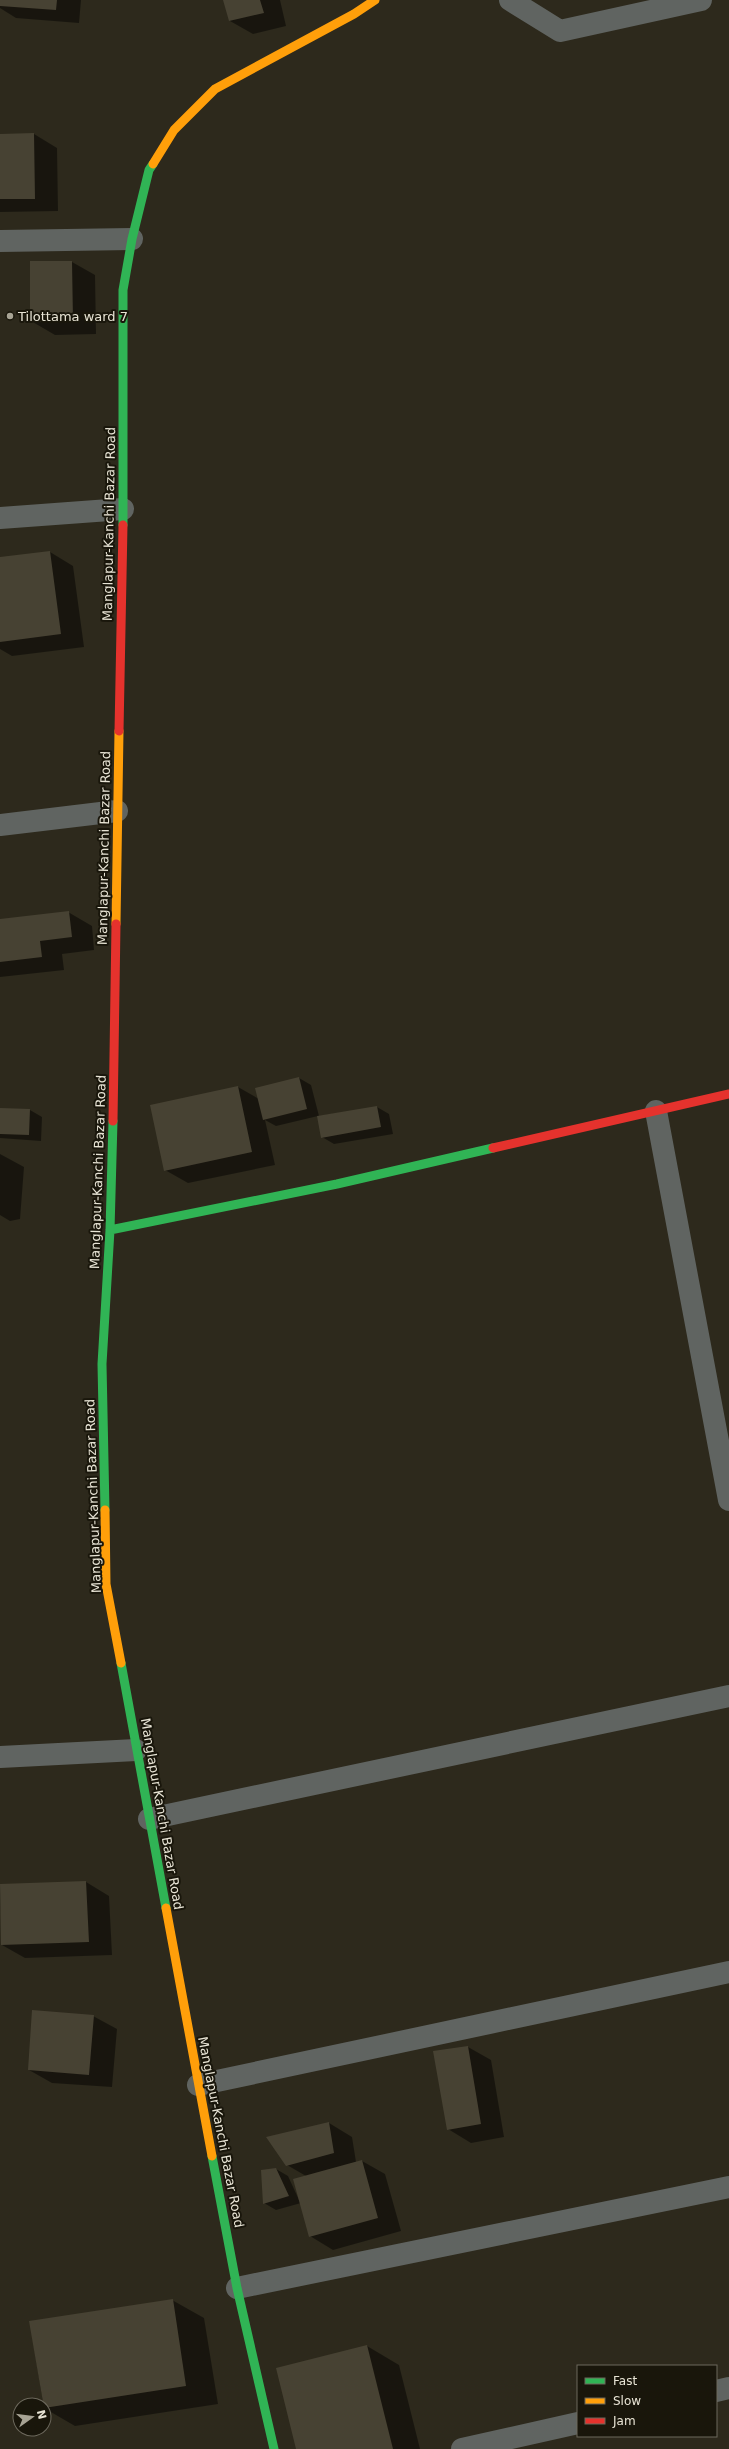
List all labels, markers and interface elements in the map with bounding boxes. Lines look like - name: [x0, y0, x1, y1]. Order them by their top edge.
- place label: Tilottama ward 7: [17, 309, 128, 324]
- marker: Tilottama ward 7: [5, 311, 15, 321]
- street label: Manglapur-Kanchi Bazar Road: [100, 427, 118, 621]
- street label: Manglapur-Kanchi Bazar Road: [95, 751, 113, 945]
- street label: Manglapur-Kanchi Bazar Road: [87, 1075, 109, 1269]
- street label: Manglapur-Kanchi Bazar Road: [82, 1399, 104, 1593]
- street label: Manglapur-Kanchi Bazar Road: [138, 1717, 186, 1911]
- street label: Manglapur-Kanchi Bazar Road: [195, 2035, 247, 2229]
- legend: [577, 2365, 717, 2437]
- text: Fast: [613, 2374, 637, 2388]
- text: Slow: [613, 2394, 641, 2408]
- north arrow: [12, 2397, 52, 2437]
- text: N: [34, 2409, 49, 2421]
- text: Jam: [612, 2414, 636, 2428]

